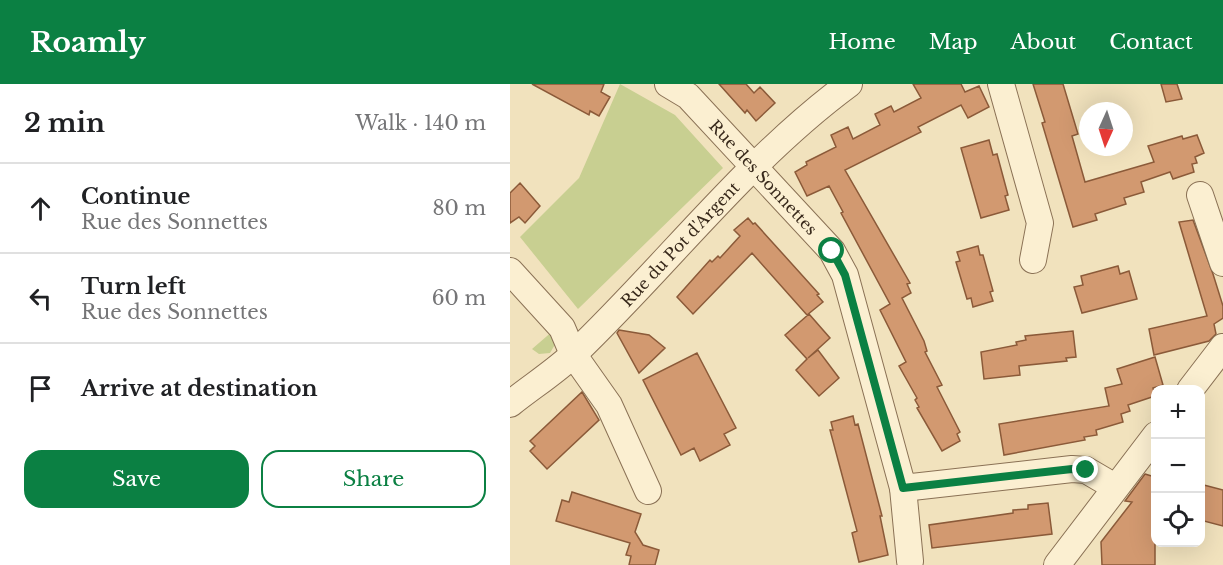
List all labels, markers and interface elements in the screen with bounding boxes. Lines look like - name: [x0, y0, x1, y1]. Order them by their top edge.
- text: Roamly: [30, 25, 146, 60]
- text: Home: [829, 29, 896, 55]
- text: Map: [929, 29, 977, 55]
- text: About: [1010, 29, 1076, 55]
- text: Contact: [1109, 29, 1193, 55]
- north arrow: [1079, 102, 1133, 156]
- text: 2 min: [24, 107, 105, 139]
- text: Walk · 140 m: [355, 111, 486, 135]
- street label: Rue des Sonnettes: [705, 115, 822, 239]
- street label: Rue du Pot d'Argent: [617, 177, 743, 311]
- text: Continue: [81, 183, 190, 210]
- icon: ahead: [24, 192, 57, 225]
- text: 80 m: [432, 196, 486, 220]
- text: Rue des Sonnettes: [81, 210, 268, 234]
- route start: [818, 237, 844, 263]
- text: Turn left: [81, 273, 186, 300]
- icon: left: [24, 282, 57, 315]
- text: 60 m: [432, 286, 486, 310]
- text: Rue des Sonnettes: [81, 300, 268, 324]
- icon: arrive: [24, 372, 57, 405]
- text: Arrive at destination: [81, 375, 318, 402]
- map controls: [1151, 385, 1205, 547]
- button: +: [1151, 385, 1205, 439]
- button: −: [1151, 439, 1205, 493]
- button: Save: [24, 450, 249, 508]
- button: Share: [261, 450, 486, 508]
- route end: [1072, 456, 1098, 482]
- button: locate: [1151, 493, 1205, 547]

